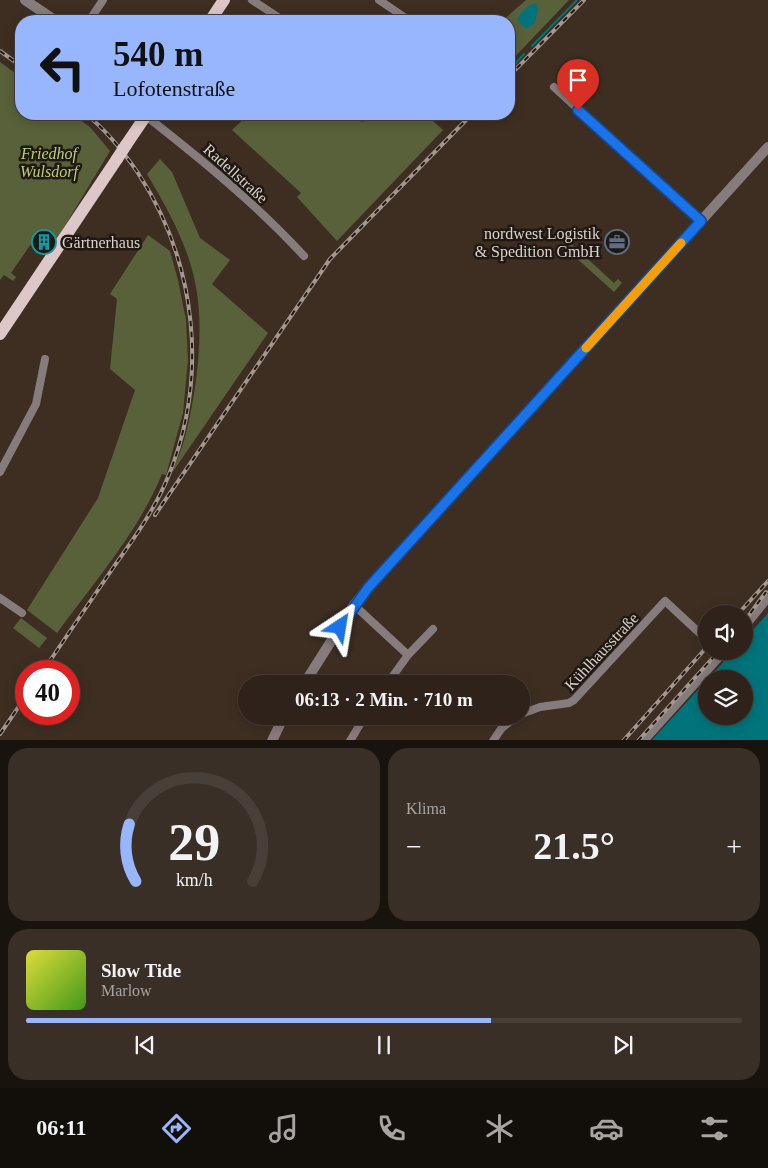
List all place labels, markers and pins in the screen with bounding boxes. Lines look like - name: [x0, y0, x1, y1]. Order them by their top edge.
- pin: [557, 59, 599, 110]
- place label: nordwest Logistik & Spedition GmbH: [475, 225, 600, 261]
- building icon: Gärtnerhaus: [31, 229, 57, 255]
- office icon: nordwest Logistik & Spedition GmbH: [604, 229, 630, 255]
- place label: Gärtnerhaus: [62, 234, 140, 251]

